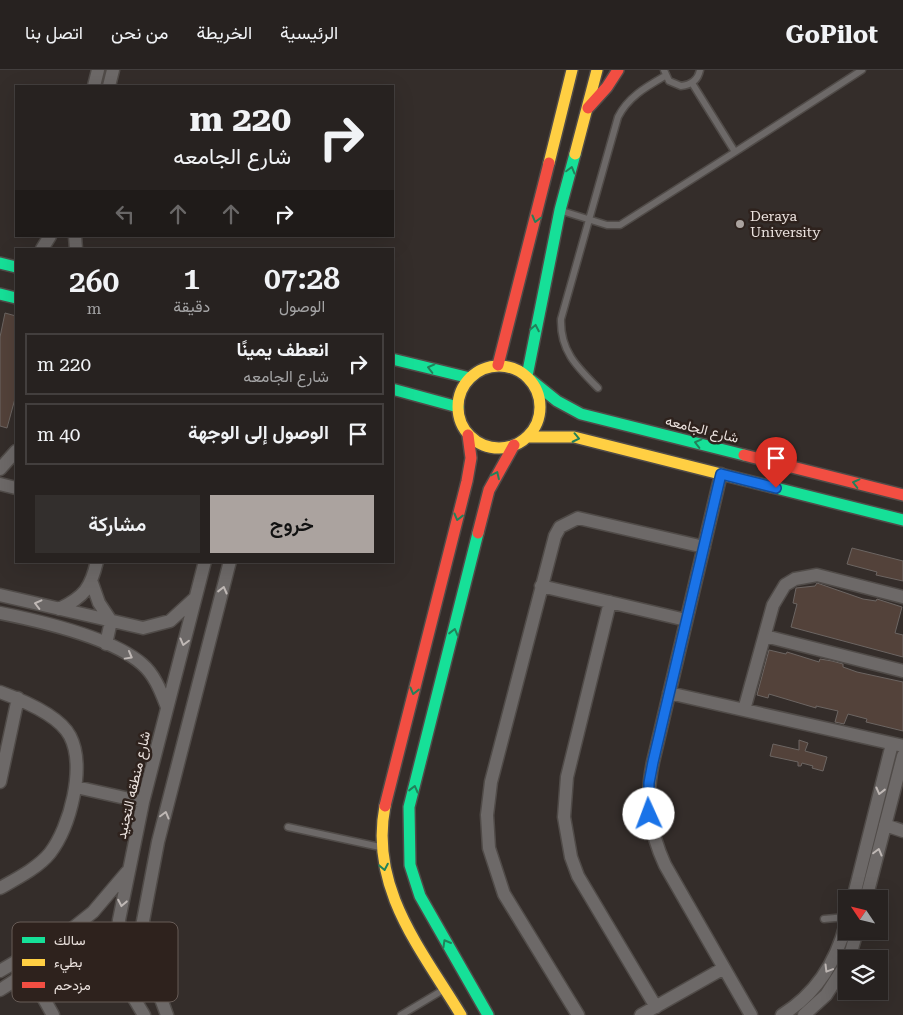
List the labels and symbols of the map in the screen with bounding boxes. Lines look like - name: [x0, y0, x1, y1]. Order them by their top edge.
- one-way arrow: [565, 165, 576, 174]
- place label: Deraya University: [750, 208, 821, 240]
- one-way arrow: [531, 215, 542, 224]
- marker: Deraya University: [734, 218, 746, 230]
- one-way arrow: [530, 324, 540, 333]
- one-way arrow: [427, 363, 436, 374]
- street label: شارع الجامعه: [663, 412, 740, 449]
- one-way arrow: [571, 432, 580, 443]
- pin: [755, 437, 797, 488]
- one-way arrow: [694, 438, 703, 449]
- one-way arrow: [490, 471, 500, 480]
- one-way arrow: [851, 478, 860, 489]
- one-way arrow: [453, 512, 464, 521]
- one-way arrow: [217, 586, 228, 595]
- one-way arrow: [33, 599, 42, 610]
- one-way arrow: [448, 628, 458, 636]
- one-way arrow: [179, 638, 190, 647]
- one-way arrow: [123, 649, 132, 659]
- one-way arrow: [409, 687, 420, 696]
- street label: شارع منطقه التجنيد: [113, 730, 156, 841]
- one-way arrow: [408, 785, 419, 794]
- position arrow: [622, 787, 674, 839]
- one-way arrow: [875, 787, 886, 796]
- one-way arrow: [159, 811, 170, 820]
- one-way arrow: [872, 847, 883, 856]
- one-way arrow: [379, 863, 389, 871]
- north arrow: [838, 890, 888, 940]
- one-way arrow: [118, 898, 128, 907]
- legend: [12, 922, 178, 1002]
- text: سالك: [54, 932, 85, 948]
- one-way arrow: [443, 939, 453, 948]
- text: بطيء: [54, 954, 82, 974]
- one-way arrow: [825, 963, 835, 972]
- text: مزدحم: [54, 977, 91, 994]

